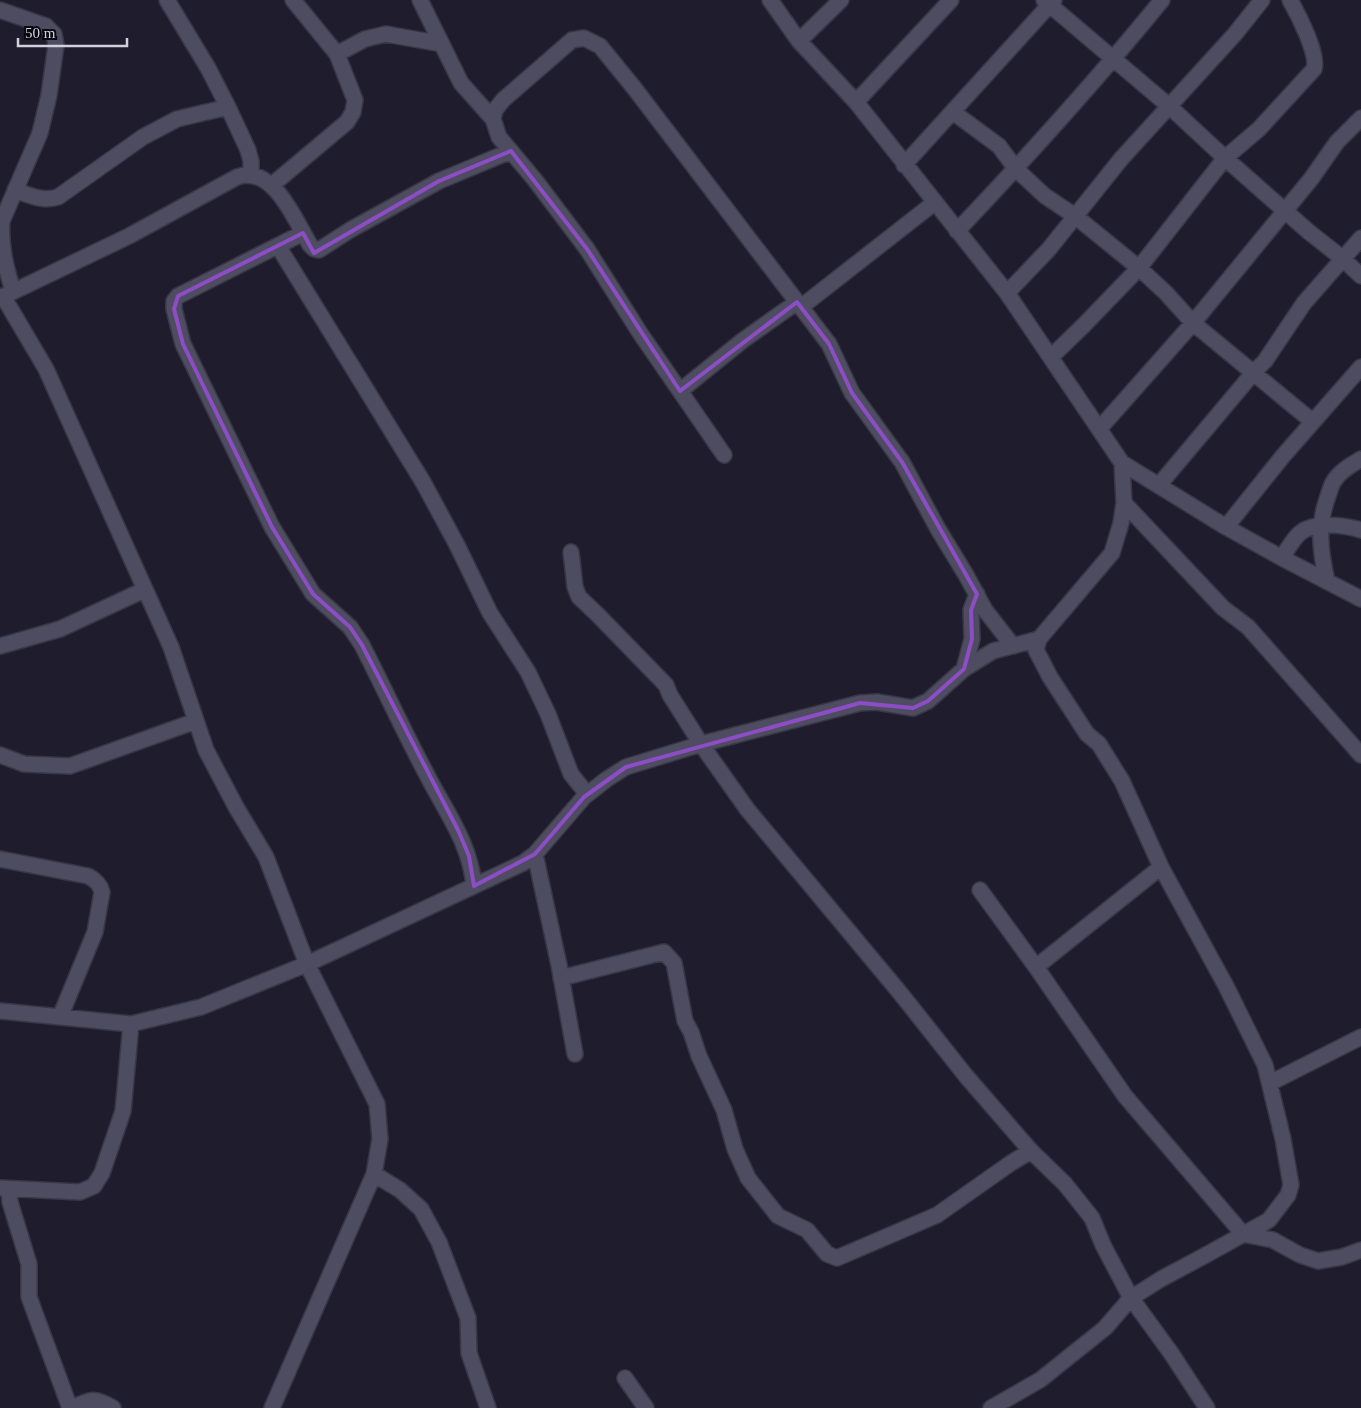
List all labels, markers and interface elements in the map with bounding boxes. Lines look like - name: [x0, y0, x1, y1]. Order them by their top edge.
- scale bar: [18, 15, 126, 47]
- text: 50 m: [25, 25, 56, 41]

